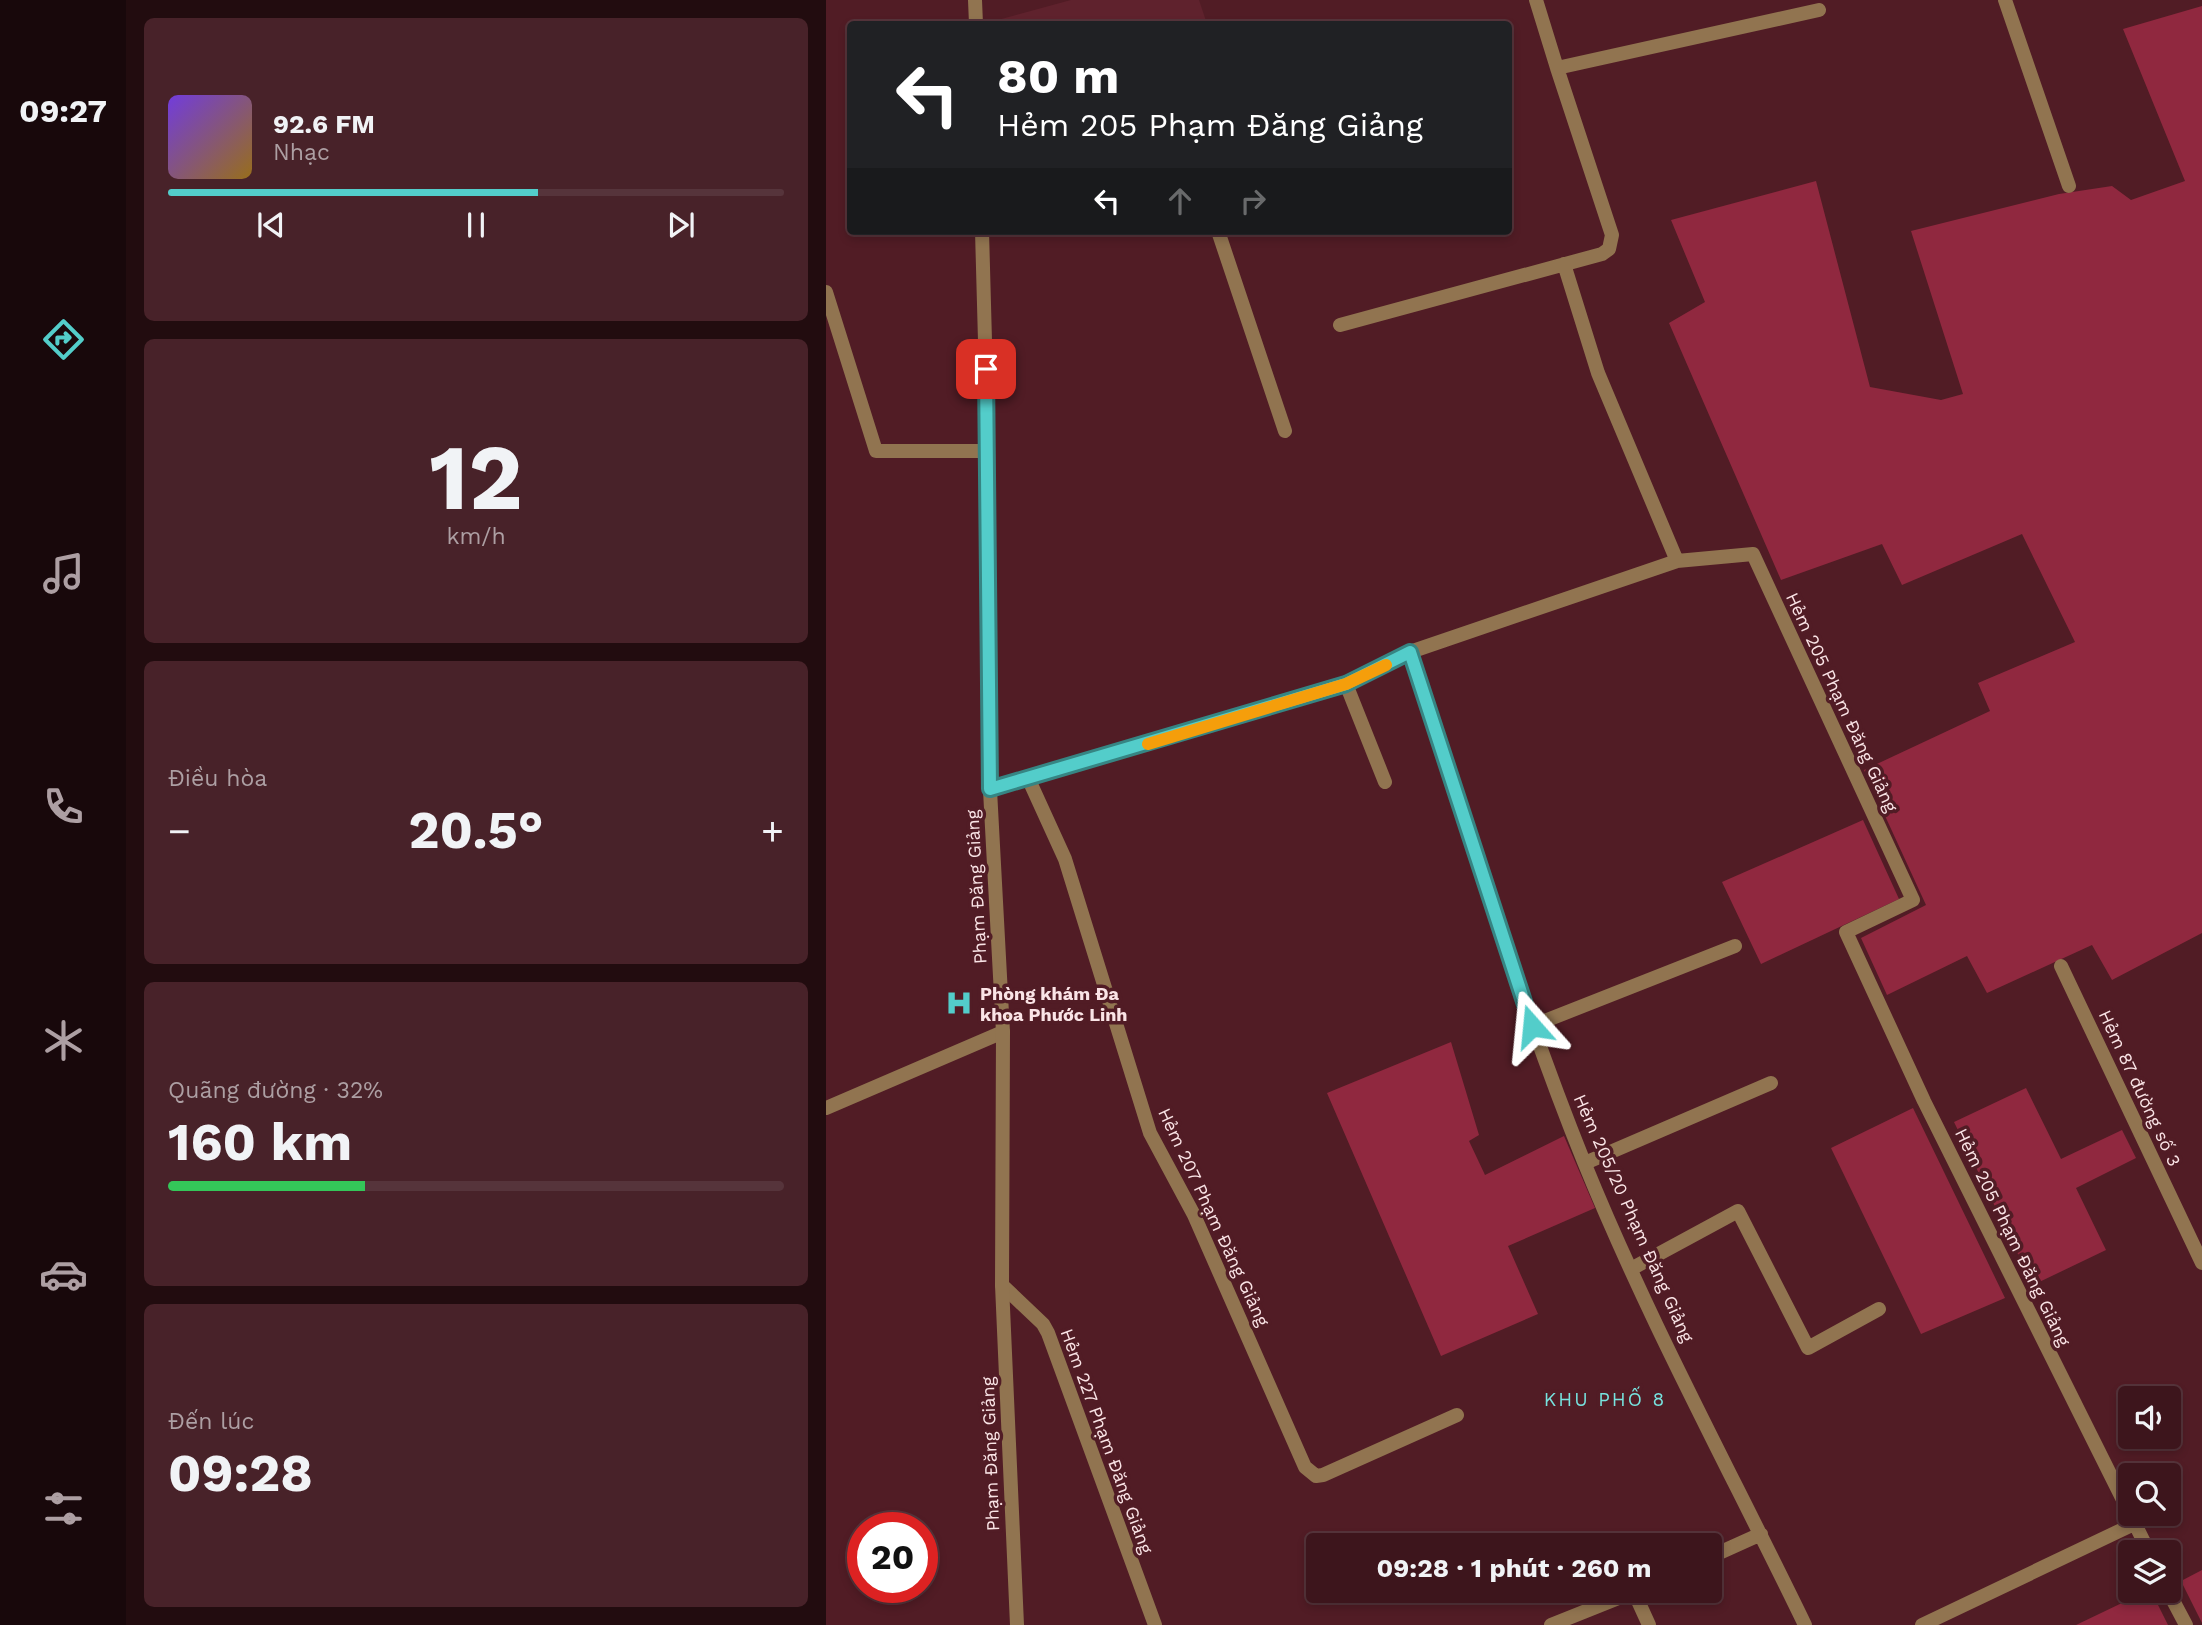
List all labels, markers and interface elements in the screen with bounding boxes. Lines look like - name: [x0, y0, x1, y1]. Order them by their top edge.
- text: 80 m: [997, 47, 1119, 105]
- icon: left: [882, 49, 973, 140]
- text: 09:27: [19, 92, 107, 130]
- text: Hẻm 205 Phạm Đăng Giảng: [997, 106, 1423, 144]
- text: 92.6 FM: [273, 109, 375, 139]
- text: Nhạc: [273, 139, 330, 166]
- icon: left: [1088, 182, 1126, 220]
- icon: ahead: [1161, 182, 1199, 220]
- icon: right: [1234, 182, 1272, 220]
- icon: previous: [252, 206, 290, 244]
- icon: pause: [457, 206, 495, 244]
- icon: next: [662, 206, 700, 244]
- icon: directions: [39, 315, 88, 364]
- pin: [956, 339, 1016, 399]
- icon: arrive: [967, 350, 1005, 388]
- text: 12: [429, 424, 523, 531]
- text: km/h: [446, 523, 506, 550]
- icon: music: [39, 549, 88, 598]
- street label: Hẻm 205 Phạm Đăng Giảng: [1782, 589, 1902, 815]
- text: Điều hòa: [168, 765, 267, 792]
- icon: phone: [39, 782, 88, 831]
- text: 20.5°: [408, 800, 544, 861]
- text: −: [168, 809, 191, 853]
- text: +: [761, 809, 784, 853]
- street label: Phạm Đăng Giảng: [961, 809, 991, 965]
- place label: Phòng khám Đa khoa Phước Linh: [980, 983, 1128, 1025]
- hospital icon: Phòng khám Đa khoa Phước Linh: [944, 988, 974, 1018]
- position arrow: [1495, 989, 1569, 1063]
- street label: Hẻm 87 đường số 3: [2095, 1007, 2185, 1169]
- icon: climate: [39, 1016, 88, 1065]
- text: Quãng đường · 32%: [168, 1077, 383, 1104]
- street label: Hẻm 205/20 Phạm Đăng Giảng: [1570, 1091, 1699, 1346]
- street label: Hẻm 207 Phạm Đăng Giảng: [1154, 1105, 1274, 1330]
- text: 160 km: [168, 1112, 352, 1173]
- street label: Hẻm 205 Phạm Đăng Giảng: [1951, 1125, 2075, 1350]
- icon: car: [39, 1250, 88, 1299]
- street label: Hẻm 227 Phạm Đăng Giảng: [1056, 1326, 1158, 1557]
- street label: Phạm Đăng Giảng: [977, 1376, 1003, 1532]
- district label: KHU PHỐ 8: [1544, 1386, 1666, 1411]
- map controls: [2118, 1386, 2181, 1603]
- button: sound: [2118, 1386, 2181, 1449]
- text: Đến lúc: [168, 1408, 254, 1435]
- text: 09:28: [168, 1443, 313, 1504]
- button: search: [2118, 1463, 2181, 1526]
- icon: filters: [39, 1484, 88, 1533]
- speed limit sign: 20: [847, 1512, 938, 1603]
- button: layers: [2118, 1540, 2181, 1603]
- text: 09:28 · 1 phút · 260 m: [1377, 1553, 1651, 1583]

